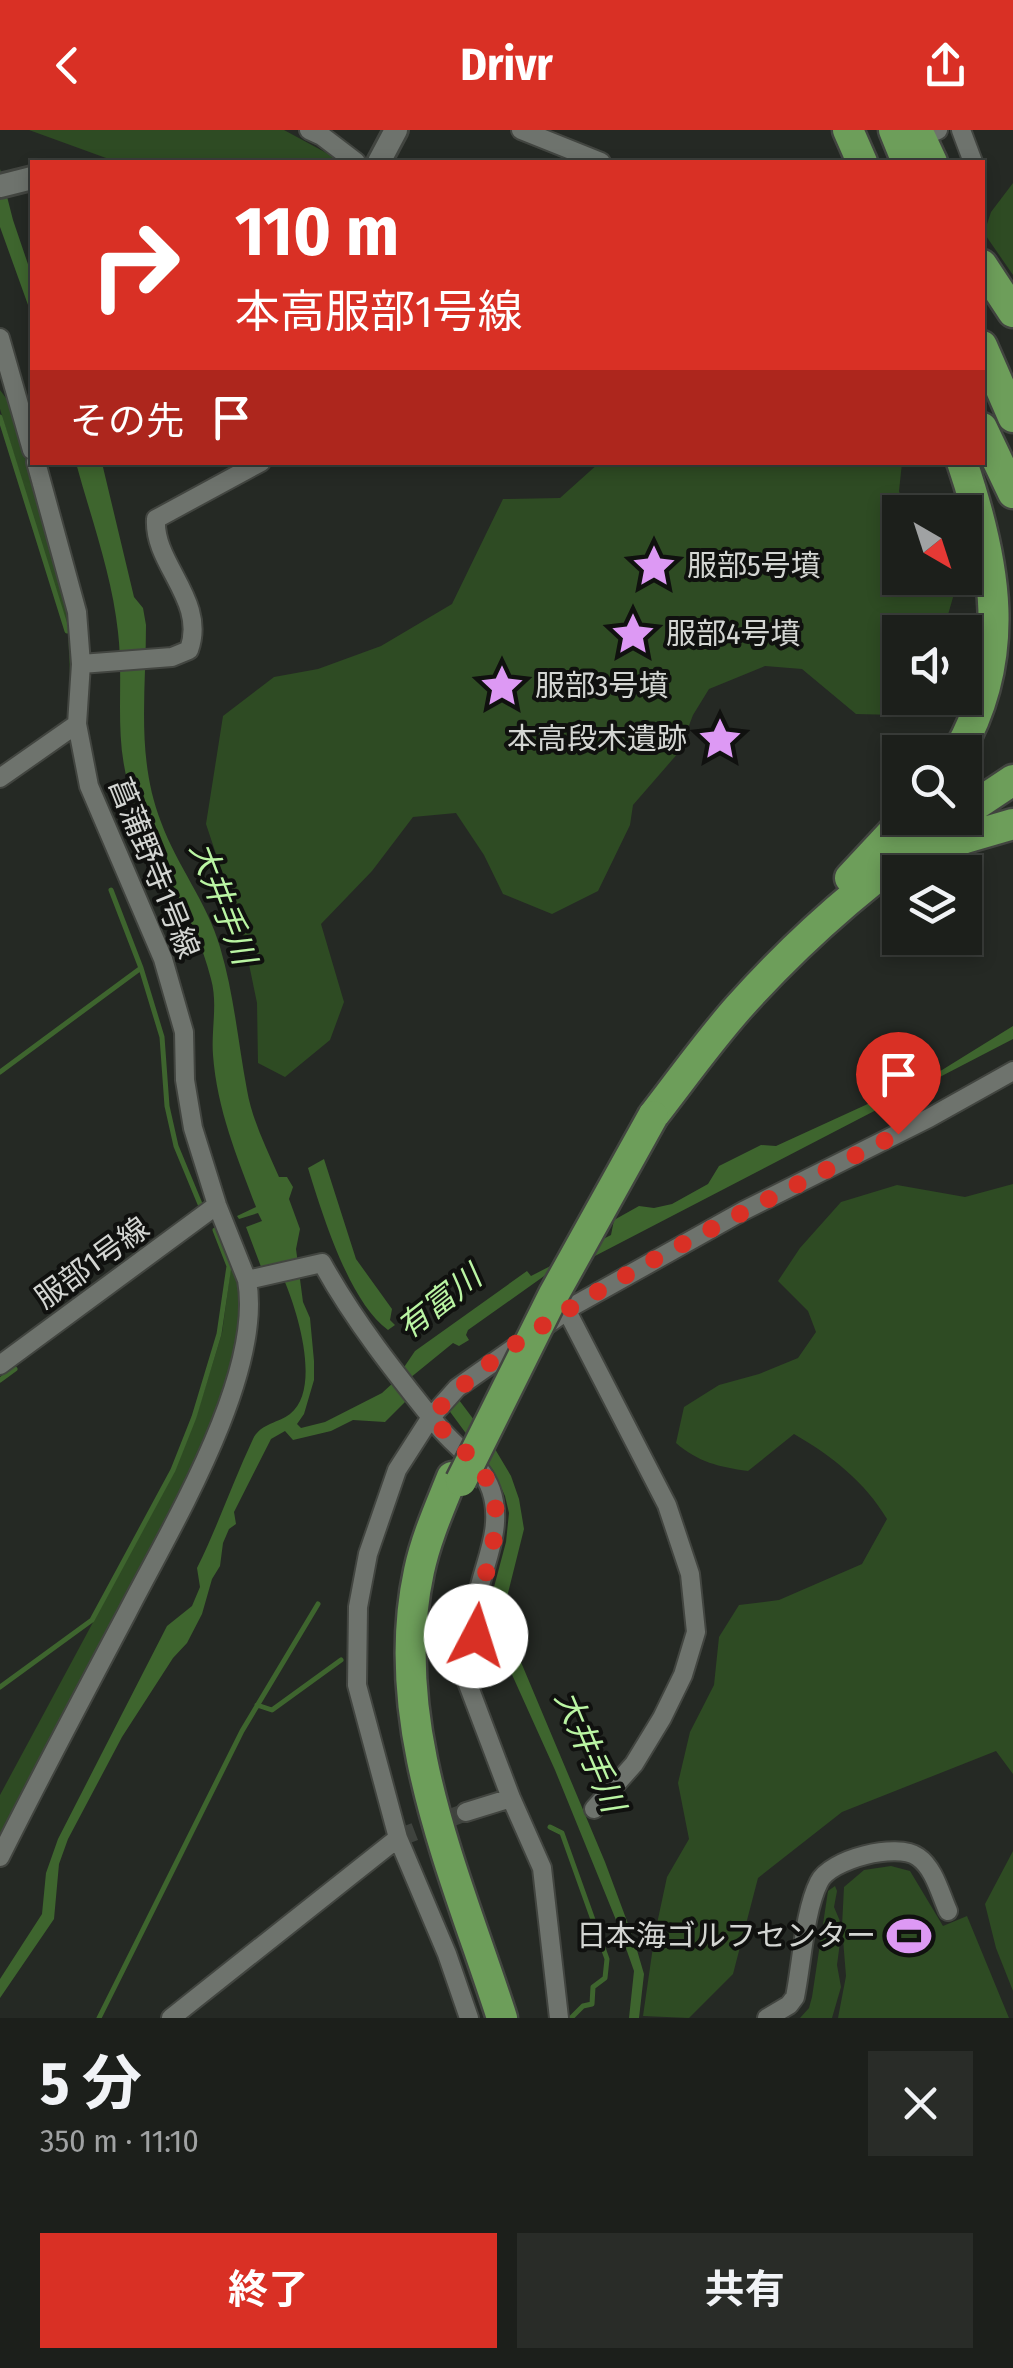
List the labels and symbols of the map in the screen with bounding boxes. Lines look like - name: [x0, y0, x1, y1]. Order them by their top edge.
- north arrow: [882, 495, 982, 595]
- place icon: 服部5号墳: [630, 542, 678, 590]
- place label: 服部5号墳: [687, 548, 821, 584]
- place icon: 服部4号墳: [609, 610, 657, 658]
- place label: 服部4号墳: [666, 616, 801, 652]
- place icon: 服部3号墳: [478, 662, 526, 710]
- place label: 服部3号墳: [535, 668, 669, 704]
- place icon: 本高段木遺跡: [696, 715, 744, 763]
- place label: 本高段木遺跡: [507, 721, 687, 757]
- street label: 菖蒲野寺1号線: [101, 772, 207, 964]
- water label: 大井手川: [182, 836, 265, 972]
- pin: [856, 1032, 941, 1135]
- street label: 服部1号線: [28, 1210, 156, 1316]
- water label: 有富川: [389, 1256, 491, 1347]
- position arrow: [424, 1584, 528, 1688]
- water label: 大井手川: [548, 1685, 634, 1820]
- sports icon: 日本海ゴルフセンター: [885, 1912, 933, 1960]
- place label: 日本海ゴルフセンター: [576, 1918, 876, 1954]

